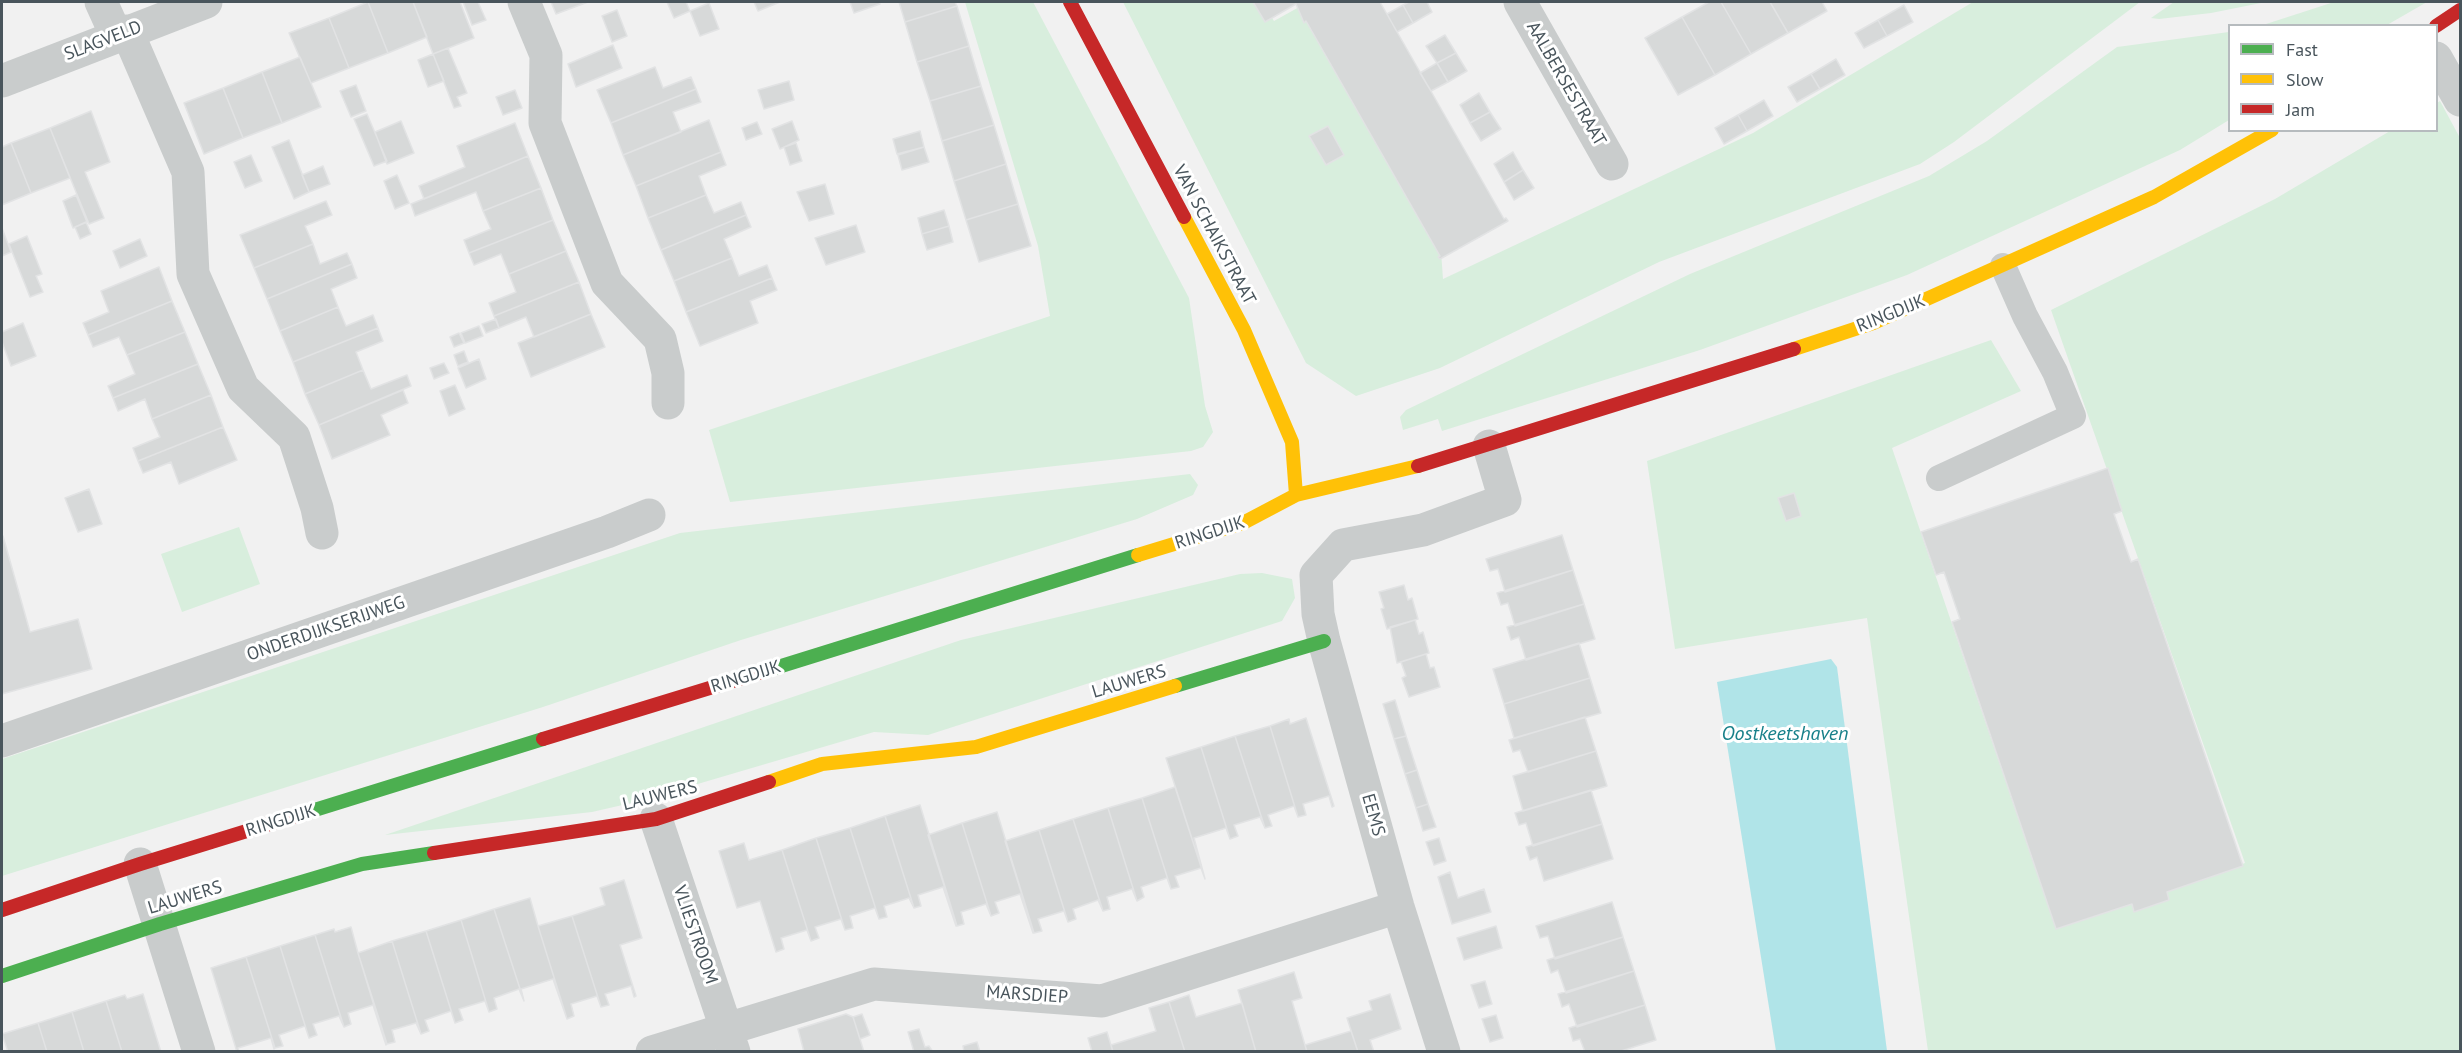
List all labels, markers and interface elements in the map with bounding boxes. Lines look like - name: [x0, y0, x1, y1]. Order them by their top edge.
- street label: SLAGVELD: [61, 16, 145, 66]
- street label: AALBERSESTRAAT: [1522, 18, 1610, 150]
- legend: [2228, 24, 2438, 132]
- text: Fast: [2286, 38, 2318, 61]
- text: Slow: [2286, 68, 2324, 91]
- text: Jam: [2286, 98, 2315, 121]
- street label: VAN SCHAIKSTRAAT: [1168, 161, 1260, 309]
- street label: RINGDIJK: [1853, 290, 1929, 338]
- street label: RINGDIJK: [1172, 512, 1248, 554]
- street label: ONDERDIJKSERIJWEG: [244, 592, 408, 666]
- street label: RINGDIJK: [708, 656, 784, 698]
- street label: LAUWERS: [1089, 660, 1169, 704]
- water label: Oostkeetshaven: [1721, 722, 1849, 746]
- street label: LAUWERS: [620, 776, 700, 816]
- street label: EEMS: [1357, 791, 1389, 839]
- street label: RINGDIJK: [243, 800, 319, 842]
- street label: LAUWERS: [145, 876, 225, 920]
- street label: VLIESTROOM: [668, 883, 722, 987]
- street label: MARSDIEP: [985, 981, 1069, 1009]

